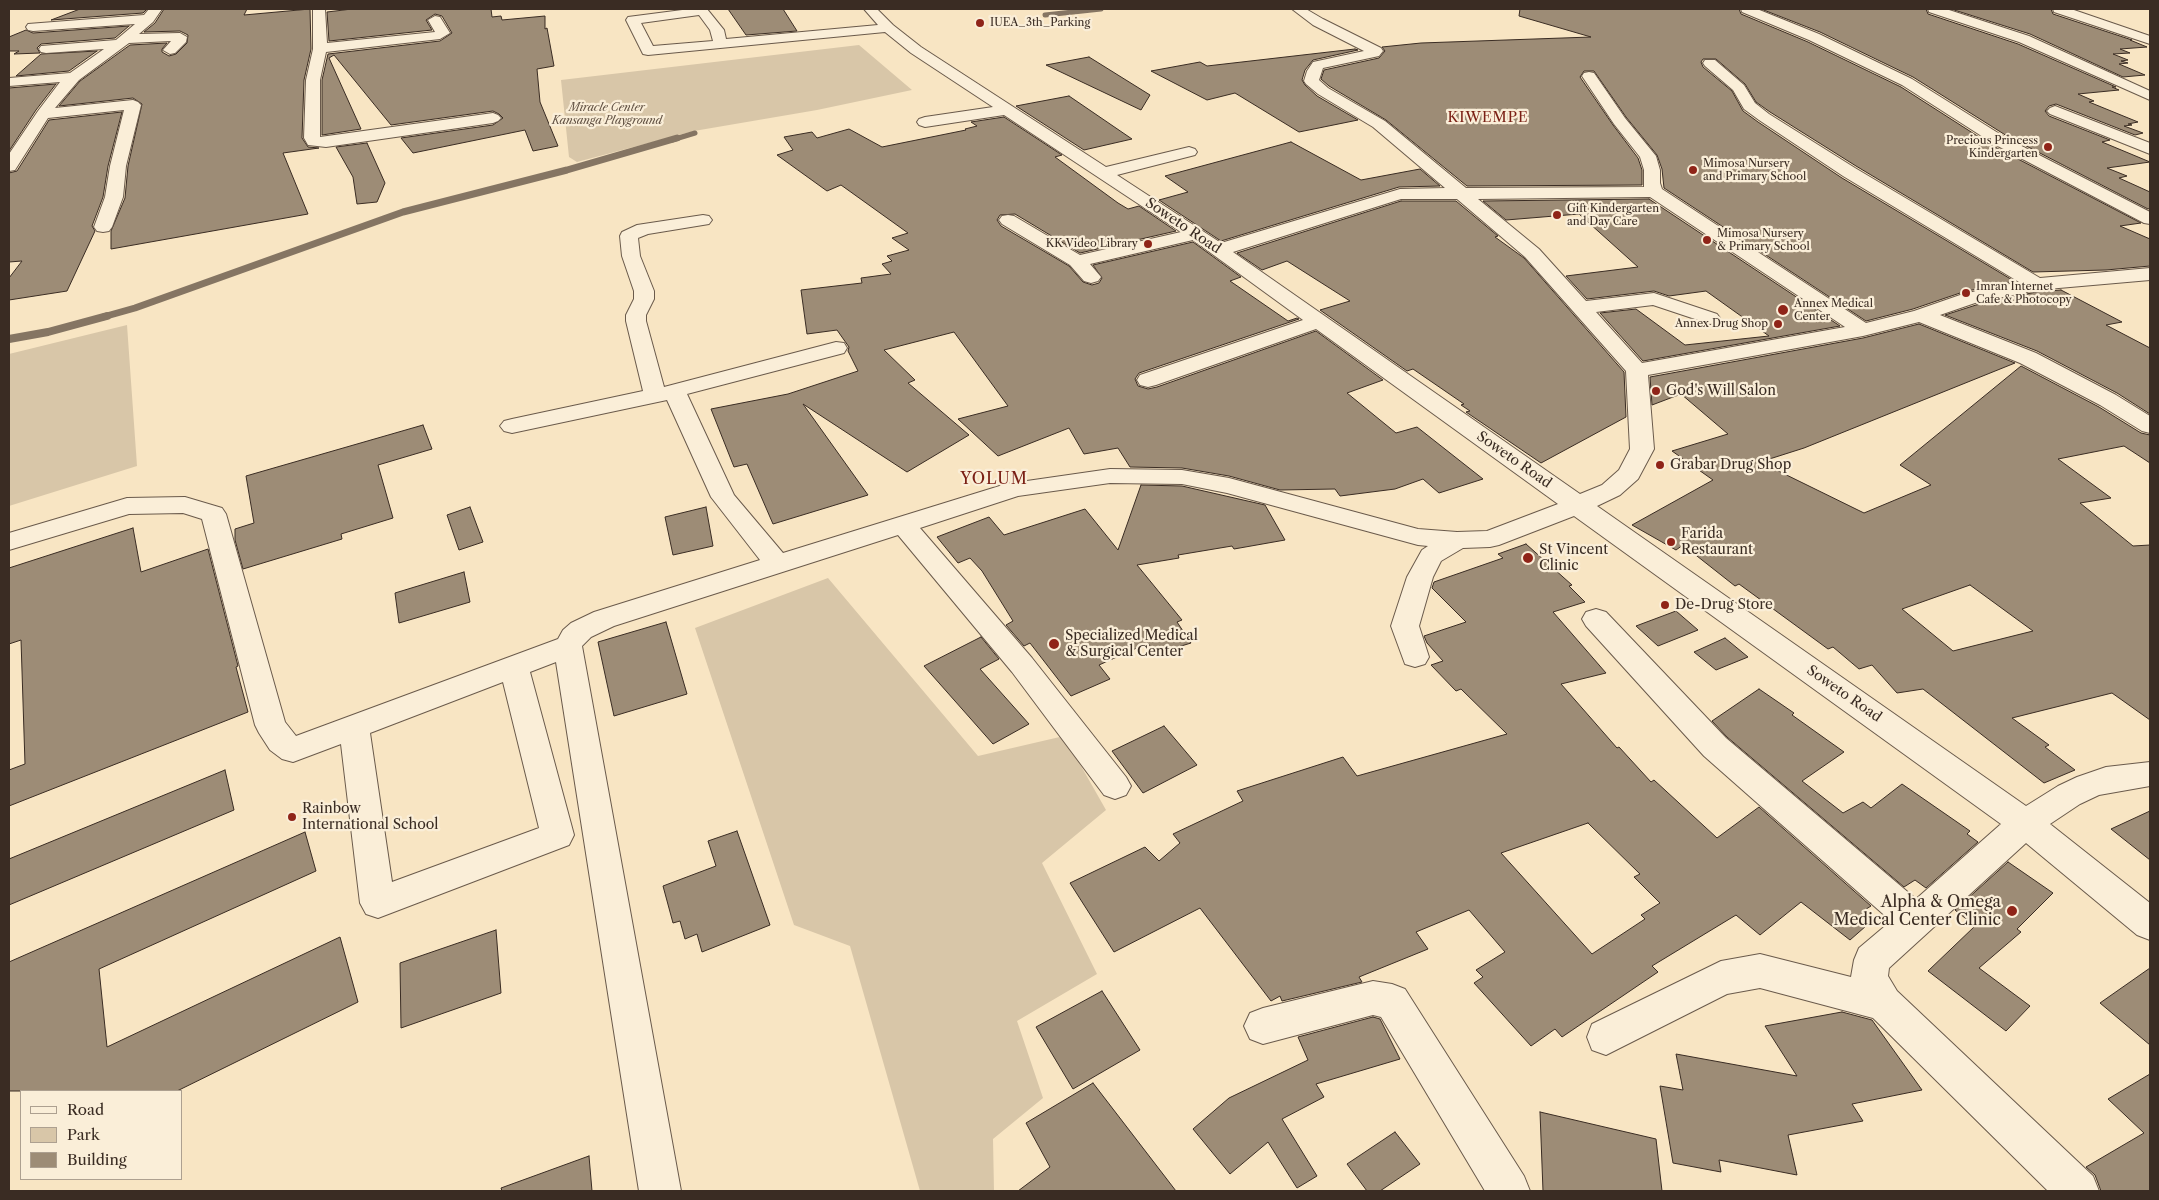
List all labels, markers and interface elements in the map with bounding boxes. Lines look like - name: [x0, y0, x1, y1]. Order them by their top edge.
- place label: IUEA_3th_Parking: [990, 16, 1090, 30]
- marker: IUEA_3th_Parking: [974, 17, 986, 29]
- park label: Miracle Center Kansanga Playground: [552, 101, 662, 127]
- district label: KIWEMPE: [1447, 110, 1529, 126]
- place label: Precious Princess Kindergarten: [1946, 134, 2038, 160]
- marker: Precious Princess Kindergarten: [2042, 141, 2054, 153]
- place label: Mimosa Nursery and Primary School: [1703, 157, 1806, 183]
- marker: Mimosa Nursery and Primary School: [1687, 164, 1699, 176]
- street label: Soweto Road: [1142, 195, 1224, 257]
- place label: Gift Kindergarten and Day Care: [1567, 202, 1659, 228]
- marker: Gift Kindergarten and Day Care: [1551, 209, 1563, 221]
- place label: Mimosa Nursery & Primary School: [1717, 227, 1810, 253]
- marker: Mimosa Nursery & Primary School: [1701, 234, 1713, 246]
- place label: KK Video Library: [1046, 237, 1138, 251]
- marker: KK Video Library: [1142, 238, 1154, 250]
- place label: Imran Internet Cafe & Photocopy: [1976, 280, 2072, 306]
- marker: Imran Internet Cafe & Photocopy: [1960, 287, 1972, 299]
- place label: Annex Medical Center: [1794, 297, 1873, 323]
- marker: Annex Medical Center: [1776, 303, 1790, 317]
- place label: Annex Drug Shop: [1675, 317, 1768, 331]
- marker: Annex Drug Shop: [1772, 318, 1784, 330]
- place label: God's Will Salon: [1666, 383, 1776, 399]
- marker: God's Will Salon: [1650, 385, 1662, 397]
- street label: Soweto Road: [1473, 428, 1555, 492]
- place label: Grabar Drug Shop: [1670, 457, 1791, 473]
- marker: Grabar Drug Shop: [1654, 459, 1666, 471]
- district label: YOLUM: [960, 469, 1028, 489]
- place label: Farida Restaurant: [1681, 526, 1753, 558]
- marker: Farida Restaurant: [1665, 536, 1677, 548]
- place label: St Vincent Clinic: [1539, 542, 1608, 574]
- marker: St Vincent Clinic: [1521, 551, 1535, 565]
- place label: De-Drug Store: [1675, 597, 1773, 613]
- marker: De-Drug Store: [1659, 599, 1671, 611]
- place label: Specialized Medical & Surgical Center: [1065, 628, 1198, 660]
- marker: Specialized Medical & Surgical Center: [1047, 637, 1061, 651]
- street label: Soweto Road: [1803, 662, 1885, 726]
- place label: Rainbow International School: [302, 801, 439, 834]
- marker: Rainbow International School: [286, 811, 298, 823]
- place label: Alpha & Omega Medical Center Clinic: [1834, 892, 2001, 930]
- marker: Alpha & Omega Medical Center Clinic: [2005, 904, 2019, 918]
- legend: [20, 1090, 182, 1180]
- text: Road: [67, 1100, 104, 1119]
- text: Park: [67, 1125, 100, 1144]
- text: Building: [67, 1150, 127, 1169]

